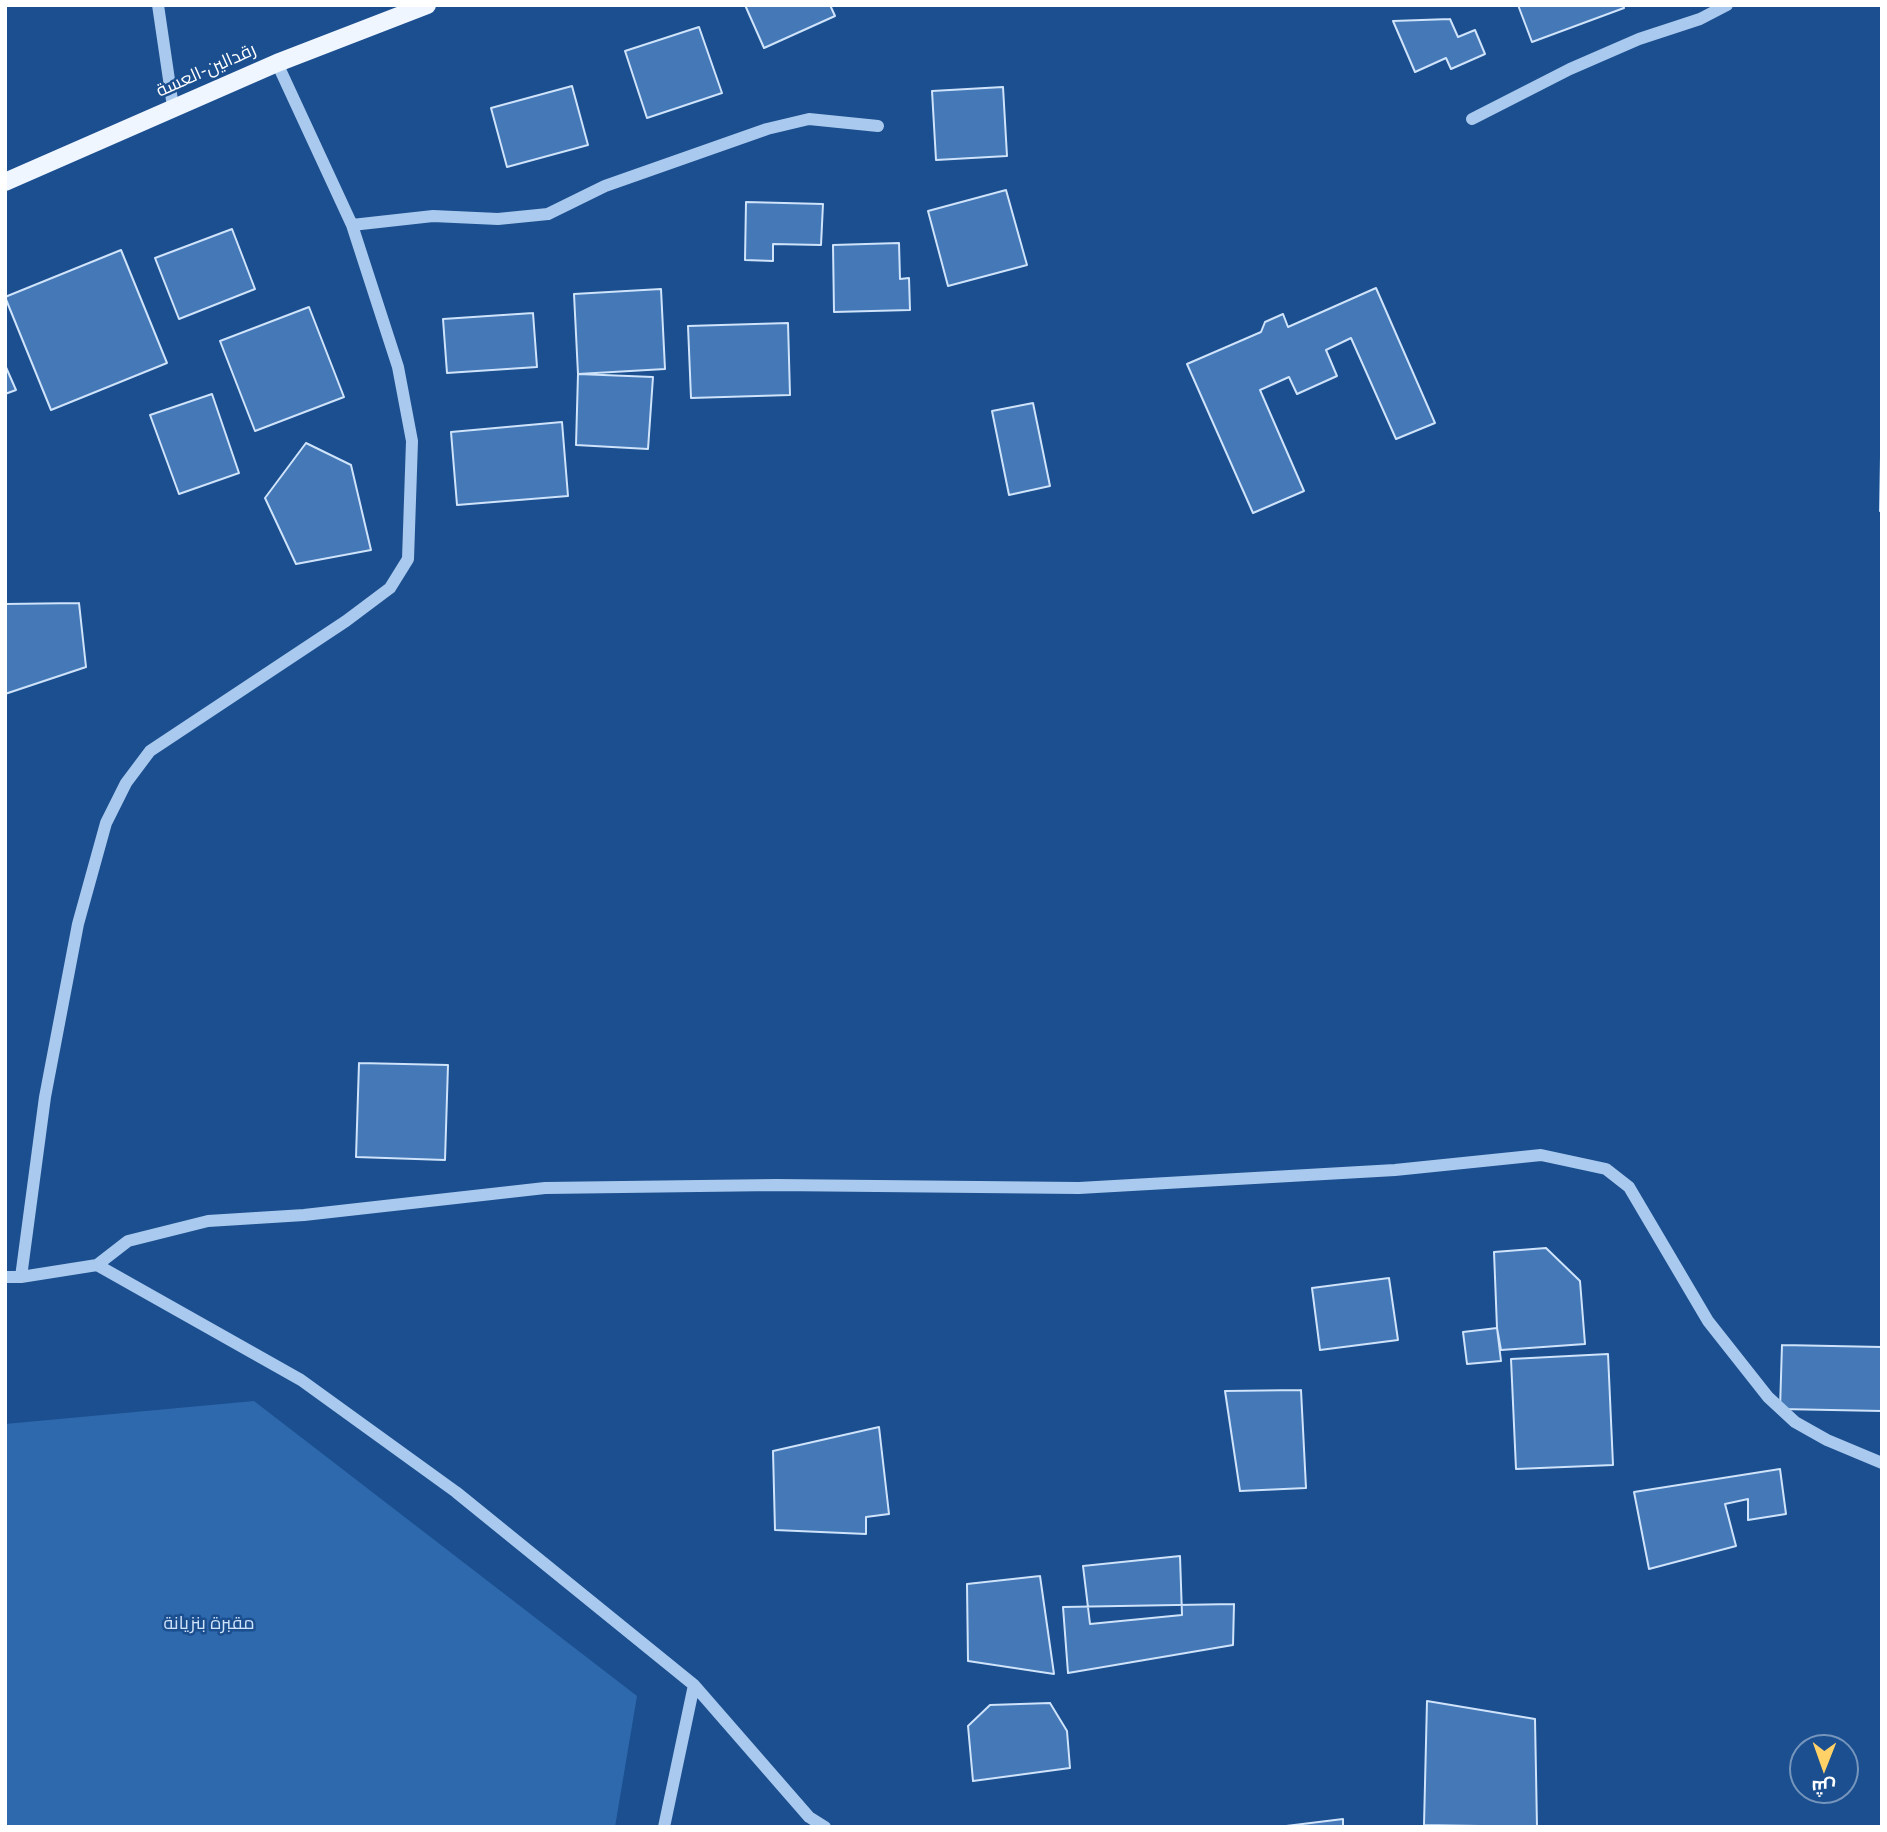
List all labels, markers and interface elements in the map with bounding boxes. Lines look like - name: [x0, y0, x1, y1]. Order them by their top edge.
- street label: رقدالين-العسة: [153, 38, 259, 102]
- park label: مقبرة بنزيانة: [163, 1612, 255, 1634]
- north arrow: [1789, 1734, 1859, 1804]
- text: ش: [1811, 1777, 1836, 1800]

